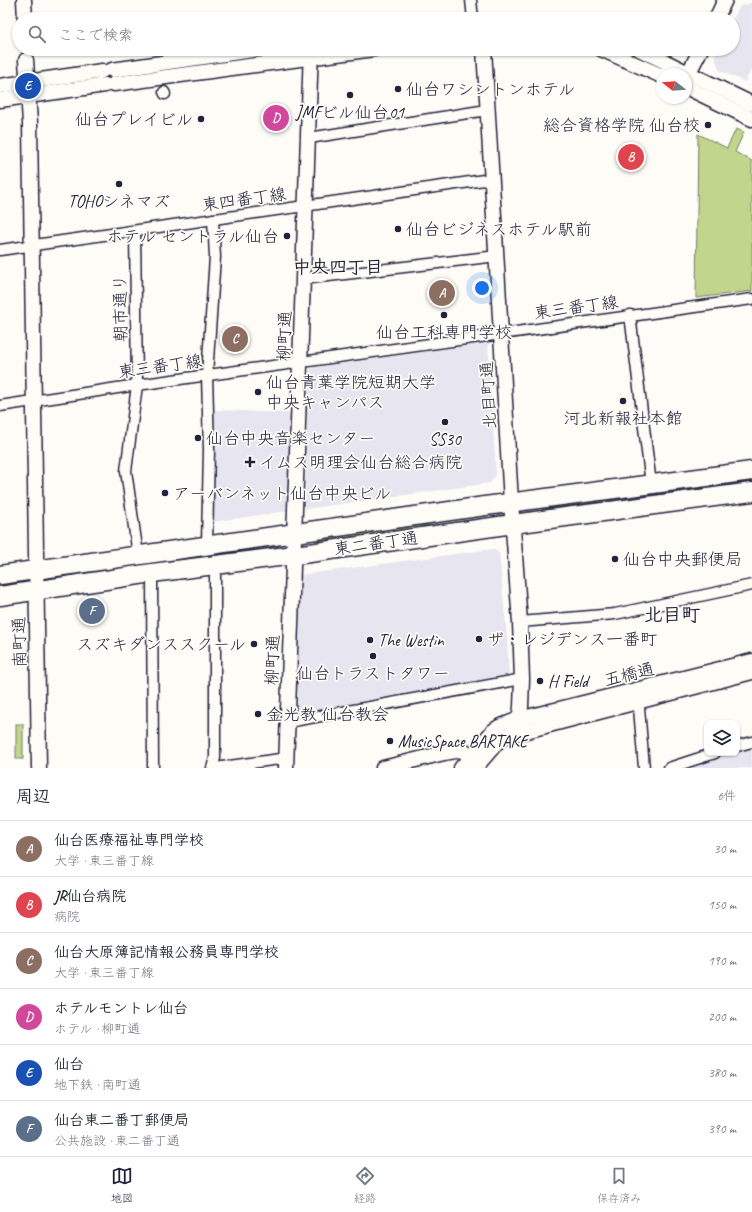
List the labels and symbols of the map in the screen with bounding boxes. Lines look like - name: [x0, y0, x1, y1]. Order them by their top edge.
- north arrow: [656, 68, 692, 104]
- pin: E: [15, 71, 41, 101]
- place label: 仙台ワシントンホテル: [406, 79, 575, 100]
- marker: 仙台ワシントンホテル: [393, 84, 403, 94]
- marker: JMFビル仙台01: [345, 90, 355, 100]
- place label: JMFビル仙台01: [295, 102, 406, 123]
- pin: D: [263, 103, 289, 133]
- place label: 仙台プレイビル: [75, 109, 193, 130]
- marker: 仙台プレイビル: [196, 114, 206, 124]
- place label: 総合資格学院 仙台校: [543, 115, 700, 136]
- marker: 総合資格学院 仙台校: [703, 120, 713, 130]
- pin: B: [618, 142, 644, 172]
- marker: TOHOシネマズ: [114, 179, 124, 189]
- street label: 東四番丁線: [201, 183, 288, 216]
- place label: TOHOシネマズ: [68, 191, 170, 212]
- place label: 仙台ビジネスホテル駅前: [406, 219, 592, 240]
- marker: 仙台ビジネスホテル駅前: [393, 224, 403, 234]
- place label: ホテル セントラル仙台: [106, 226, 279, 247]
- marker: ホテル セントラル仙台: [282, 231, 292, 241]
- district label: 中央四丁目: [293, 256, 383, 278]
- street label: 朝市通り: [109, 274, 132, 342]
- pin: A: [429, 278, 455, 308]
- your location: [472, 278, 492, 298]
- street label: 東三番丁線: [533, 291, 620, 324]
- street label: 柳町通: [273, 310, 296, 362]
- marker: 仙台工科専門学校: [439, 310, 449, 320]
- place label: 仙台工科専門学校: [376, 322, 512, 343]
- pin: C: [222, 324, 248, 354]
- street label: 東三番丁線: [117, 350, 204, 383]
- street label: 北目町通: [476, 360, 501, 429]
- place label: 仙台青葉学院短期大学 中央キャンパス: [266, 372, 436, 413]
- marker: 仙台青葉学院短期大学 中央キャンパス: [253, 387, 263, 397]
- marker: 河北新報社本館: [618, 396, 628, 406]
- place label: 河北新報社本館: [564, 408, 683, 429]
- marker: SS30: [440, 417, 450, 427]
- place label: 仙台中央音楽センター: [206, 428, 375, 449]
- place label: SS30: [429, 429, 462, 450]
- marker: 仙台中央音楽センター: [193, 433, 203, 443]
- place label: イムス明理会仙台総合病院: [259, 452, 462, 473]
- marker: イムス明理会仙台総合病院: [244, 456, 256, 468]
- place label: アーバンネット仙台中央ビル: [173, 483, 392, 504]
- marker: アーバンネット仙台中央ビル: [160, 488, 170, 498]
- street label: 東二番丁通: [333, 527, 420, 560]
- place label: 仙台中央郵便局: [623, 549, 742, 570]
- marker: 仙台中央郵便局: [610, 554, 620, 564]
- pin: F: [79, 596, 105, 626]
- district label: 北目町: [643, 603, 701, 627]
- street label: 南町通: [9, 616, 30, 668]
- place label: ザ・レジデンス一番町: [487, 629, 657, 650]
- place label: The Westin: [378, 630, 445, 651]
- place label: スズキダンススクール: [76, 634, 246, 655]
- street label: 柳町通: [261, 634, 284, 686]
- marker: ザ・レジデンス一番町: [474, 634, 484, 644]
- marker: The Westin: [365, 635, 375, 645]
- marker: スズキダンススクール: [249, 639, 259, 649]
- marker: 仙台トラストタワー: [368, 651, 378, 661]
- street label: 五橋通: [602, 658, 656, 691]
- place label: 仙台トラストタワー: [296, 663, 450, 684]
- place label: H Field: [548, 671, 591, 692]
- marker: H Field: [535, 676, 545, 686]
- place label: 金光教 仙台教会: [266, 704, 389, 725]
- marker: 金光教 仙台教会: [253, 709, 263, 719]
- place label: MusicSpace BARTAKE: [398, 731, 530, 752]
- marker: MusicSpace BARTAKE: [385, 736, 395, 746]

